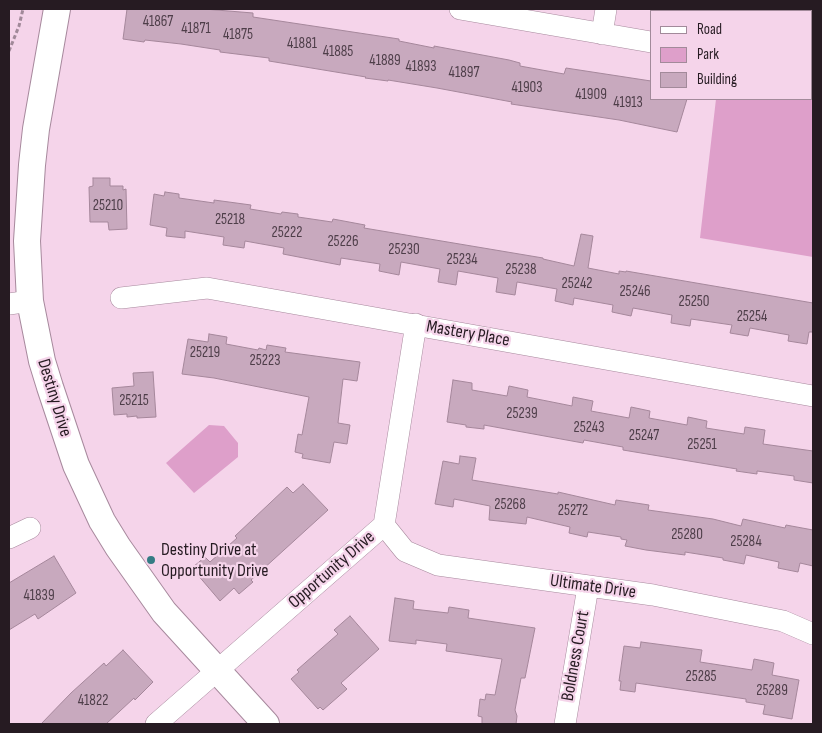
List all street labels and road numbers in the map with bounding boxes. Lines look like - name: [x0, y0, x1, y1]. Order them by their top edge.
- street label: Mastery Place: [425, 316, 511, 352]
- street label: Destiny Drive: [32, 356, 76, 440]
- street label: Opportunity Drive: [284, 527, 380, 613]
- street label: Ultimate Drive: [549, 570, 637, 604]
- street label: Boldness Court: [557, 609, 595, 703]

